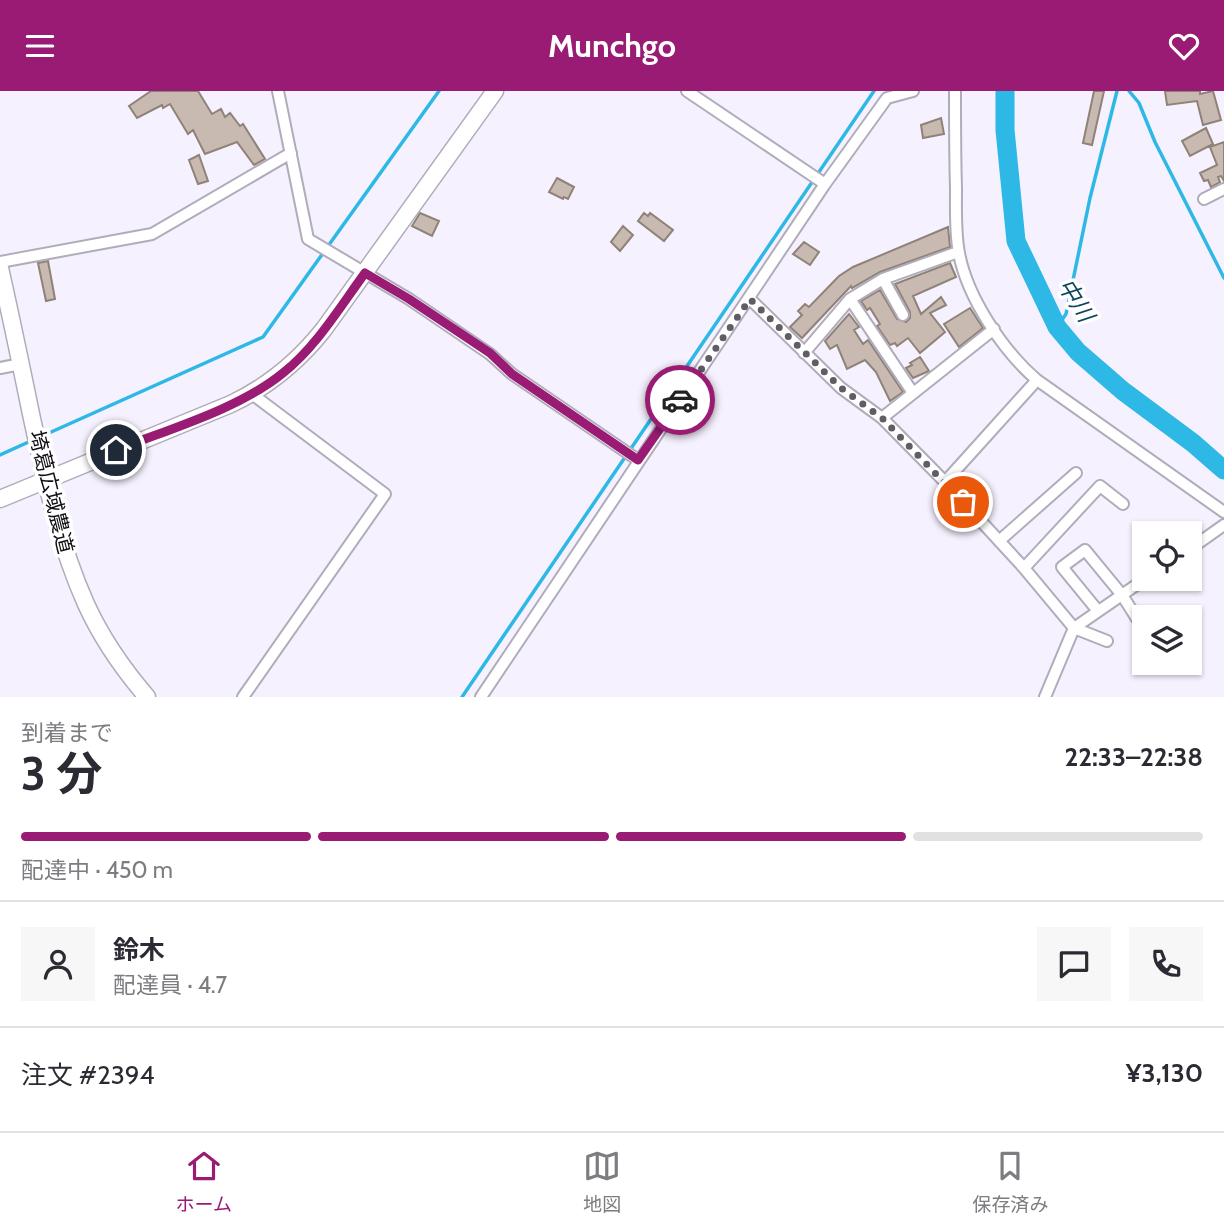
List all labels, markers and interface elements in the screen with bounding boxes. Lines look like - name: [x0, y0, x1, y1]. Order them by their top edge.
- text: Munchgo: [548, 26, 676, 65]
- icon: menu: [21, 27, 59, 65]
- icon: heart: [1165, 27, 1203, 65]
- water label: 中川: [1052, 273, 1102, 329]
- courier: [645, 365, 715, 435]
- icon: car: [661, 381, 699, 419]
- pin: [86, 420, 146, 480]
- street label: 埼葛広域農道: [24, 428, 79, 556]
- icon: home: [97, 431, 135, 469]
- pin: [933, 472, 993, 532]
- icon: bag: [944, 483, 982, 521]
- map controls: [1132, 521, 1202, 675]
- button: locate: [1132, 521, 1202, 591]
- button: layers: [1132, 605, 1202, 675]
- text: 到着まで: [21, 719, 113, 747]
- text: 22:33–22:38: [1065, 741, 1203, 773]
- text: 3 分: [21, 746, 102, 802]
- text: 配達中 · 450 m: [21, 856, 173, 884]
- button: person: [21, 927, 95, 1001]
- button: chat: [1037, 927, 1111, 1001]
- button: phone: [1129, 927, 1203, 1001]
- text: 鈴木: [113, 934, 165, 966]
- text: 配達員 · 4.7: [113, 971, 227, 999]
- text: ¥3,130: [1126, 1057, 1203, 1089]
- text: 注文 #2394: [21, 1059, 155, 1091]
- tab: ホーム: [176, 1147, 232, 1216]
- tab: 地図: [583, 1147, 621, 1216]
- tab: 保存済み: [972, 1147, 1048, 1216]

